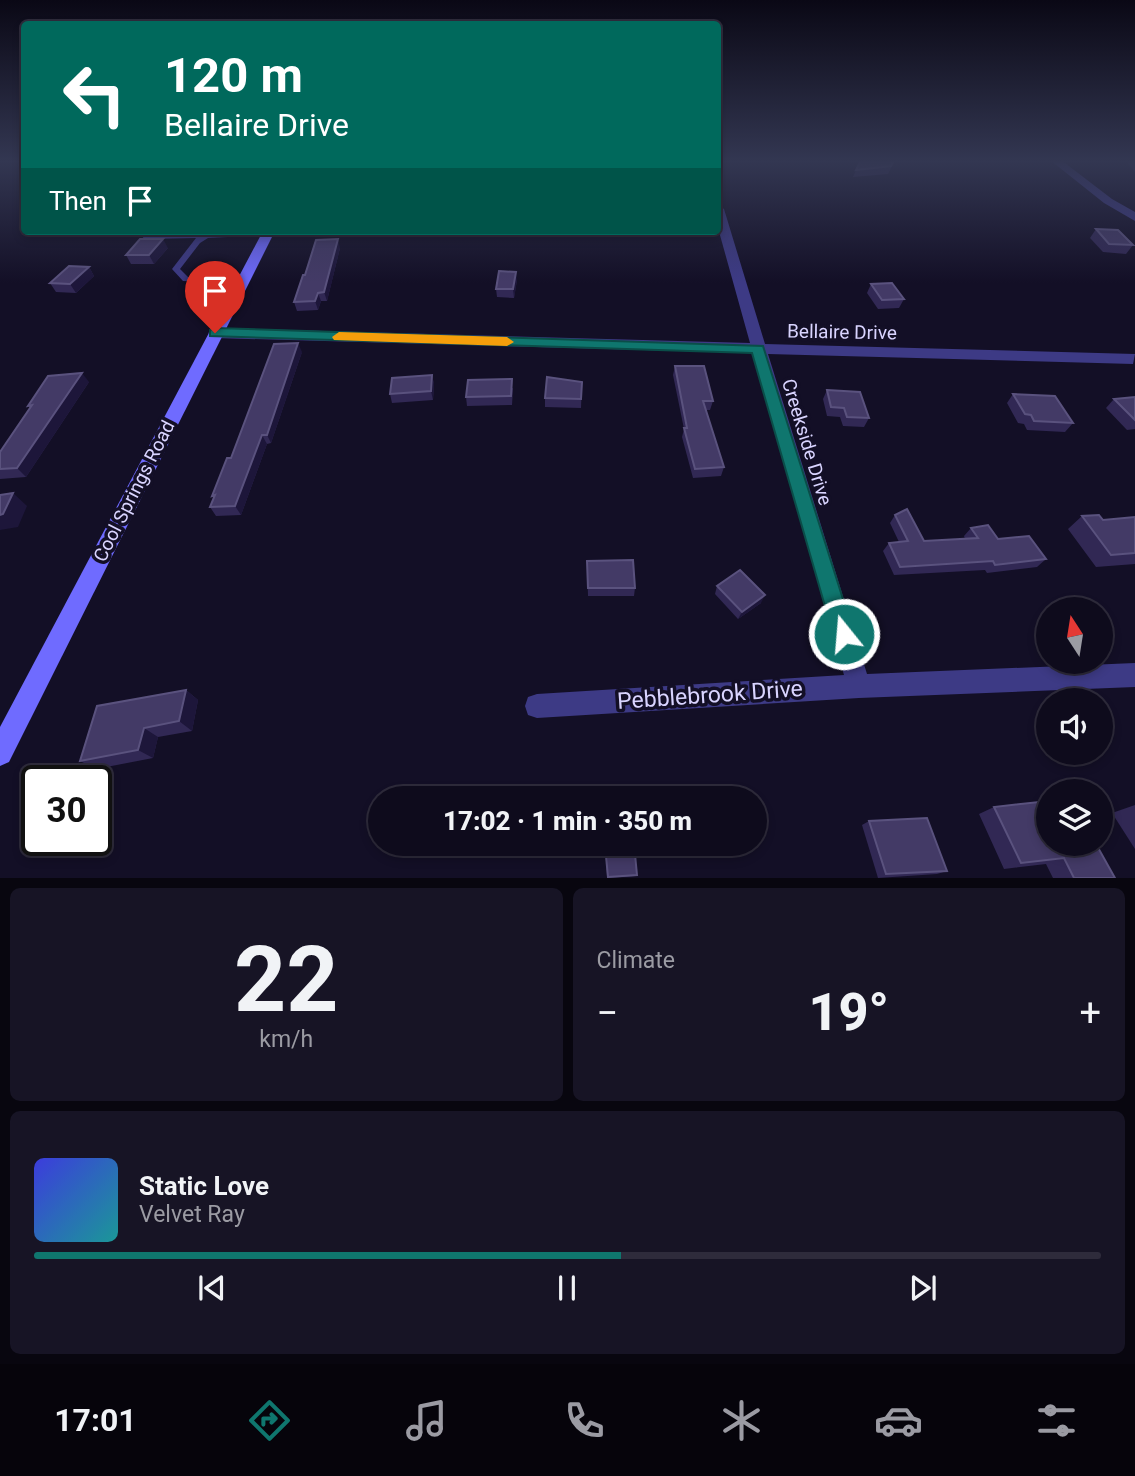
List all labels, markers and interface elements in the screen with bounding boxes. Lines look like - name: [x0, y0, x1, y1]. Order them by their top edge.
- text: 120 m: [164, 47, 303, 104]
- icon: left: [49, 49, 140, 140]
- text: Bellaire Drive: [164, 106, 349, 144]
- icon: arrive: [121, 182, 159, 220]
- text: Then: [49, 186, 107, 216]
- pin: [185, 261, 245, 333]
- icon: arrive: [196, 272, 234, 310]
- street label: Bellaire Drive: [787, 320, 897, 344]
- street label: Creekside Drive: [777, 376, 837, 508]
- street label: Cool Springs Road: [88, 416, 180, 566]
- position arrow: [807, 597, 881, 671]
- north arrow: [1036, 597, 1113, 674]
- map controls: [1036, 597, 1113, 856]
- street label: Pebblebrook Drive: [616, 675, 804, 715]
- button: sound: [1036, 688, 1113, 765]
- speed limit sign: 30: [21, 765, 112, 856]
- button: layers: [1036, 779, 1113, 856]
- text: 17:02 · 1 min · 350 m: [443, 806, 692, 836]
- text: 22: [234, 927, 338, 1033]
- text: Climate: [597, 947, 675, 974]
- text: 19°: [809, 982, 889, 1043]
- text: −: [597, 991, 618, 1035]
- text: +: [1079, 991, 1101, 1035]
- text: km/h: [259, 1026, 313, 1053]
- text: Static Love: [139, 1171, 269, 1201]
- text: Velvet Ray: [139, 1201, 245, 1228]
- icon: previous: [193, 1269, 231, 1307]
- icon: pause: [548, 1269, 586, 1307]
- icon: next: [904, 1269, 942, 1307]
- icon: directions: [245, 1396, 294, 1445]
- icon: music: [402, 1396, 451, 1445]
- icon: phone: [560, 1396, 609, 1445]
- icon: climate: [717, 1396, 766, 1445]
- icon: car: [874, 1396, 923, 1445]
- icon: filters: [1032, 1396, 1081, 1445]
- text: 17:01: [54, 1401, 137, 1439]

